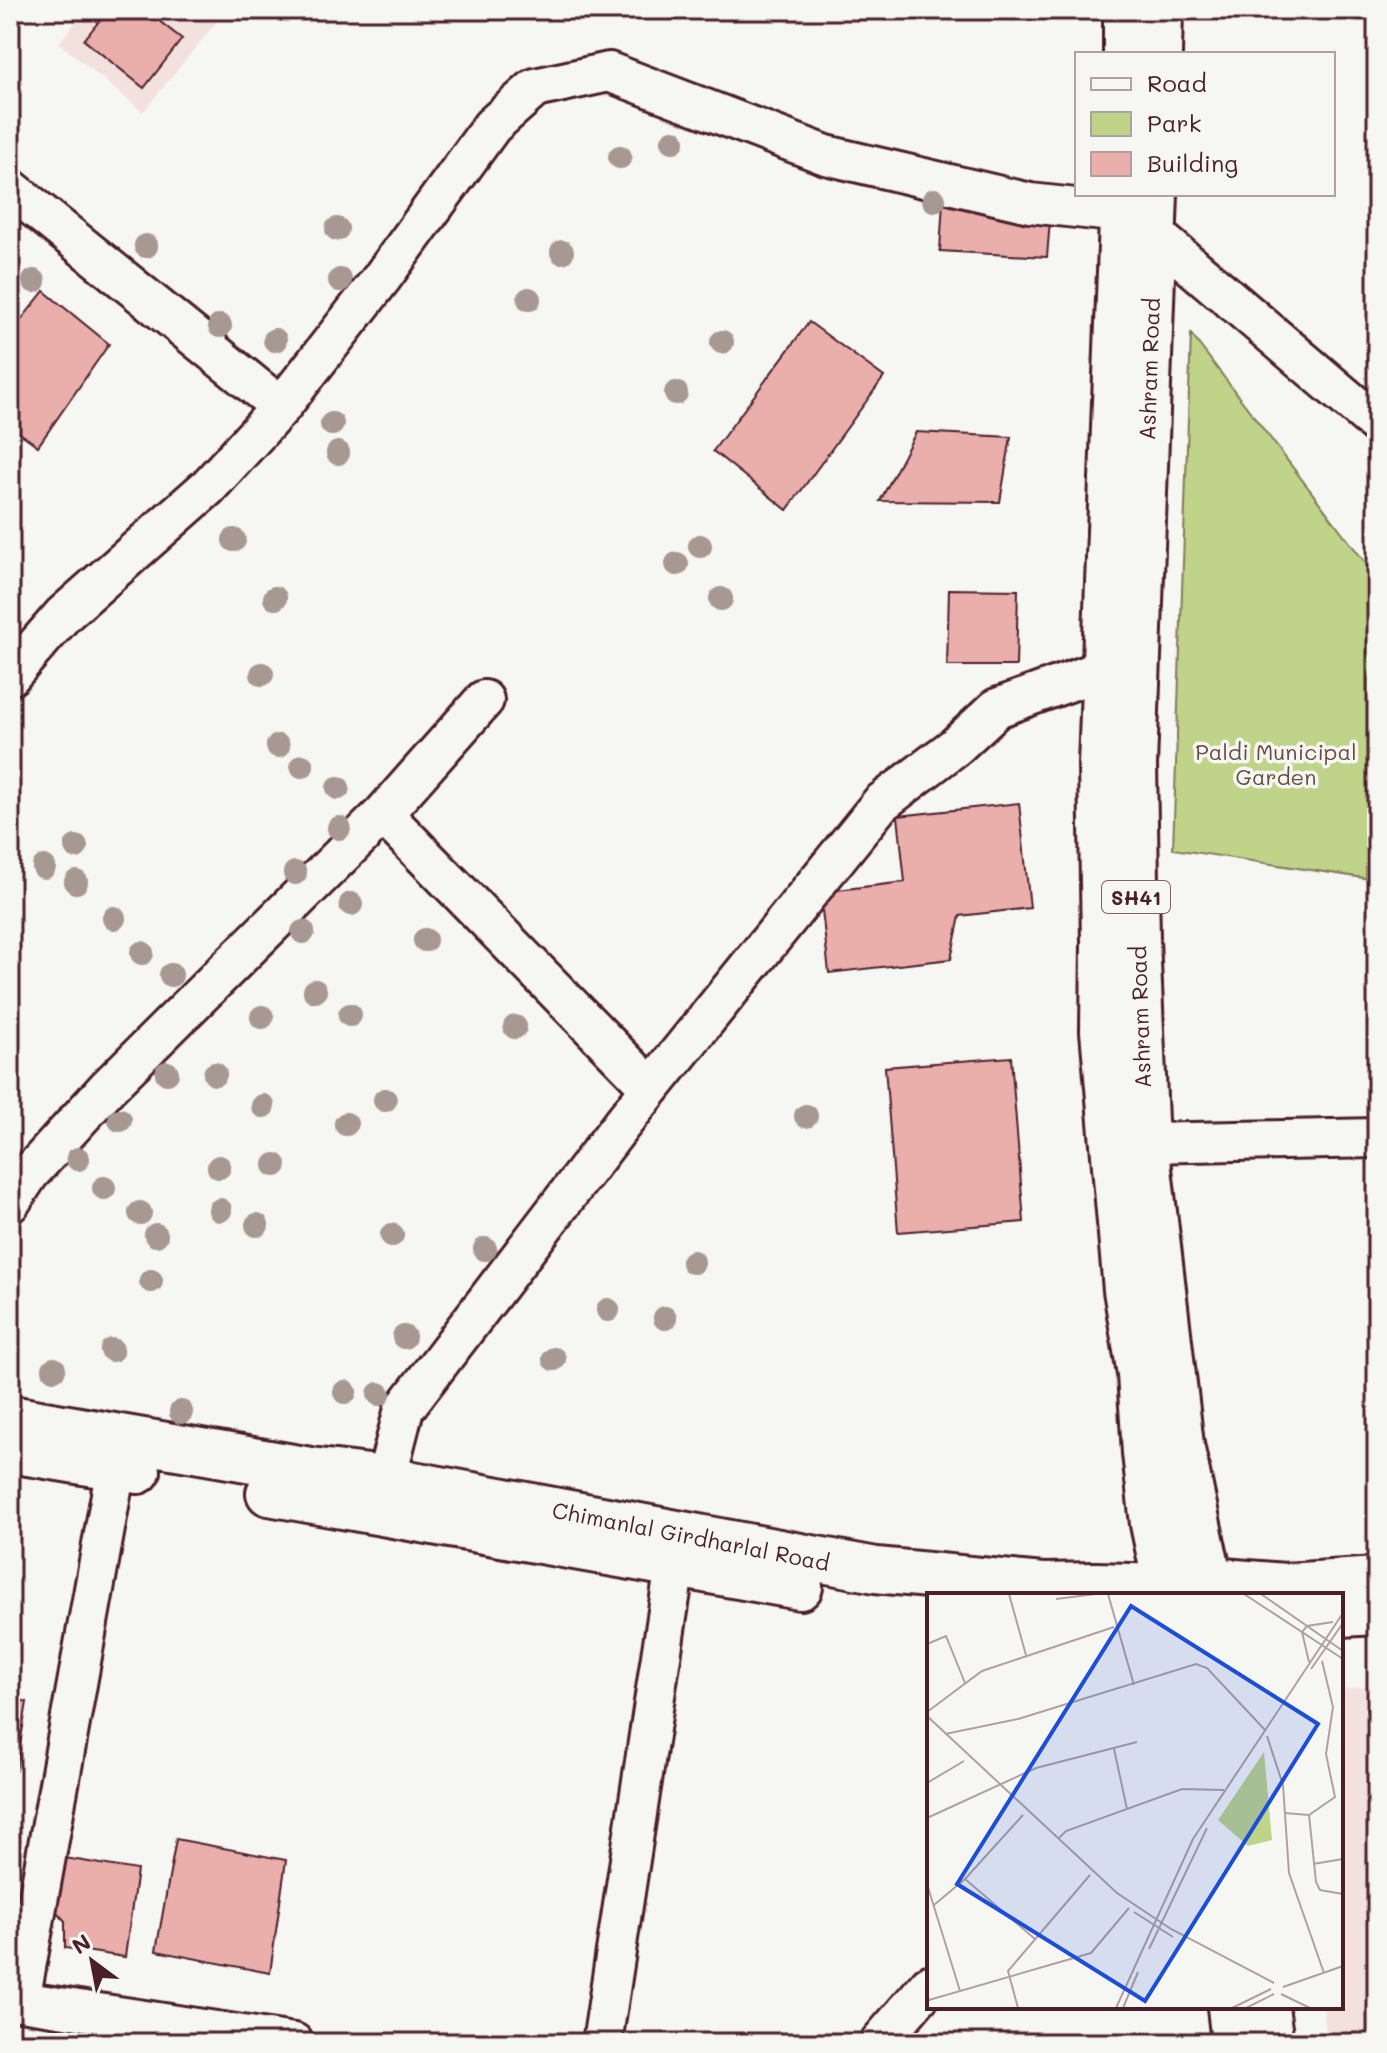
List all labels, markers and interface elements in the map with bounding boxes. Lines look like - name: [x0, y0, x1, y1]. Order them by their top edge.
- legend: [1075, 52, 1335, 196]
- text: Road: [1147, 67, 1207, 98]
- text: Park: [1147, 107, 1201, 138]
- text: Building: [1147, 147, 1238, 178]
- street label: Ashram Road: [1132, 297, 1166, 441]
- park label: Paldi Municipal Garden: [1195, 737, 1357, 791]
- road number: SH41: [1102, 881, 1170, 913]
- street label: Ashram Road: [1123, 945, 1157, 1089]
- street label: Chimanlal Girdharlal Road: [550, 1495, 832, 1577]
- inset map: [927, 1593, 1343, 2009]
- north arrow: [52, 1921, 132, 2001]
- text: N: [66, 1927, 96, 1960]

